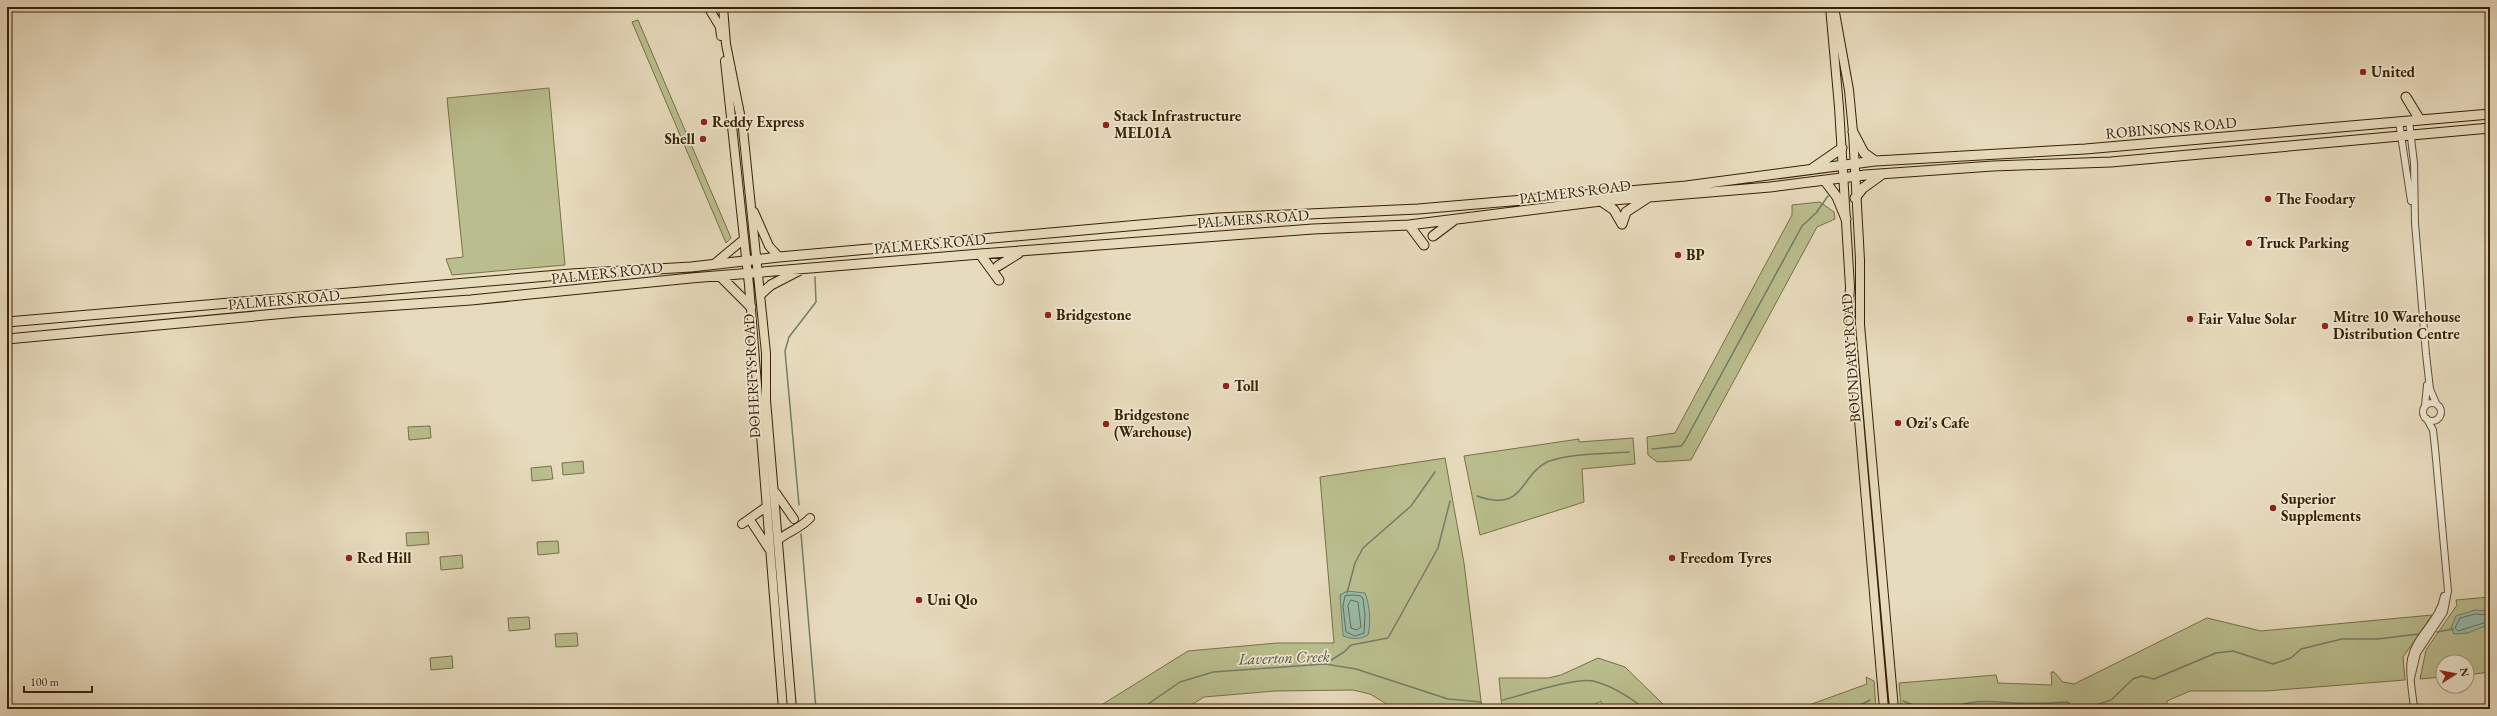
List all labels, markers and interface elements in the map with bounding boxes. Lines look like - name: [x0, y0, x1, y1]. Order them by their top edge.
- place label: United: [2371, 62, 2416, 81]
- marker: United: [2358, 67, 2368, 77]
- place label: Stack Infrastructure MEL01A: [1114, 106, 1241, 142]
- place label: Reddy Express: [712, 112, 804, 131]
- street label: ROBINSONS ROAD: [2105, 112, 2237, 143]
- marker: Reddy Express: [699, 117, 709, 127]
- marker: Stack Infrastructure MEL01A: [1101, 120, 1111, 130]
- place label: Shell: [664, 129, 696, 148]
- marker: Shell: [698, 134, 708, 144]
- street label: PALMERS ROAD: [1518, 175, 1632, 208]
- place label: The Foodary: [2276, 189, 2357, 208]
- marker: The Foodary: [2263, 194, 2273, 204]
- street label: PALMERS ROAD: [1196, 205, 1310, 232]
- street label: PALMERS ROAD: [873, 229, 987, 258]
- place label: Truck Parking: [2257, 233, 2349, 252]
- marker: Truck Parking: [2244, 238, 2254, 248]
- place label: BP: [1686, 245, 1705, 264]
- marker: BP: [1673, 250, 1683, 260]
- street label: PALMERS ROAD: [550, 257, 664, 288]
- street label: PALMERS ROAD: [227, 285, 341, 314]
- street label: BOUNDARY ROAD: [1837, 293, 1864, 423]
- place label: Bridgestone: [1056, 305, 1131, 324]
- place label: Mitre 10 Warehouse Distribution Centre: [2333, 307, 2460, 343]
- place label: Fair Value Solar: [2198, 309, 2297, 328]
- marker: Bridgestone: [1043, 310, 1053, 320]
- street label: DOHERTYS ROAD: [739, 313, 764, 439]
- marker: Fair Value Solar: [2185, 314, 2195, 324]
- marker: Mitre 10 Warehouse Distribution Centre: [2320, 321, 2330, 331]
- place label: Toll: [1234, 376, 1260, 395]
- marker: Toll: [1221, 381, 1231, 391]
- place label: Bridgestone (Warehouse): [1114, 405, 1192, 441]
- place label: Ozi's Cafe: [1906, 413, 1969, 432]
- marker: Ozi's Cafe: [1893, 418, 1903, 428]
- marker: Bridgestone (Warehouse): [1101, 419, 1111, 429]
- place label: Superior Supplements: [2281, 489, 2361, 525]
- marker: Superior Supplements: [2268, 503, 2278, 513]
- place label: Red Hill: [357, 548, 412, 567]
- place label: Freedom Tyres: [1680, 548, 1772, 567]
- marker: Red Hill: [344, 553, 354, 563]
- marker: Freedom Tyres: [1667, 553, 1677, 563]
- place label: Uni Qlo: [927, 590, 978, 609]
- marker: Uni Qlo: [914, 595, 924, 605]
- water label: Laverton Creek: [1237, 645, 1331, 670]
- north arrow: [2435, 654, 2475, 694]
- text: N: [2457, 666, 2473, 678]
- scale bar: [24, 668, 92, 694]
- text: 100 m: [30, 674, 60, 690]

